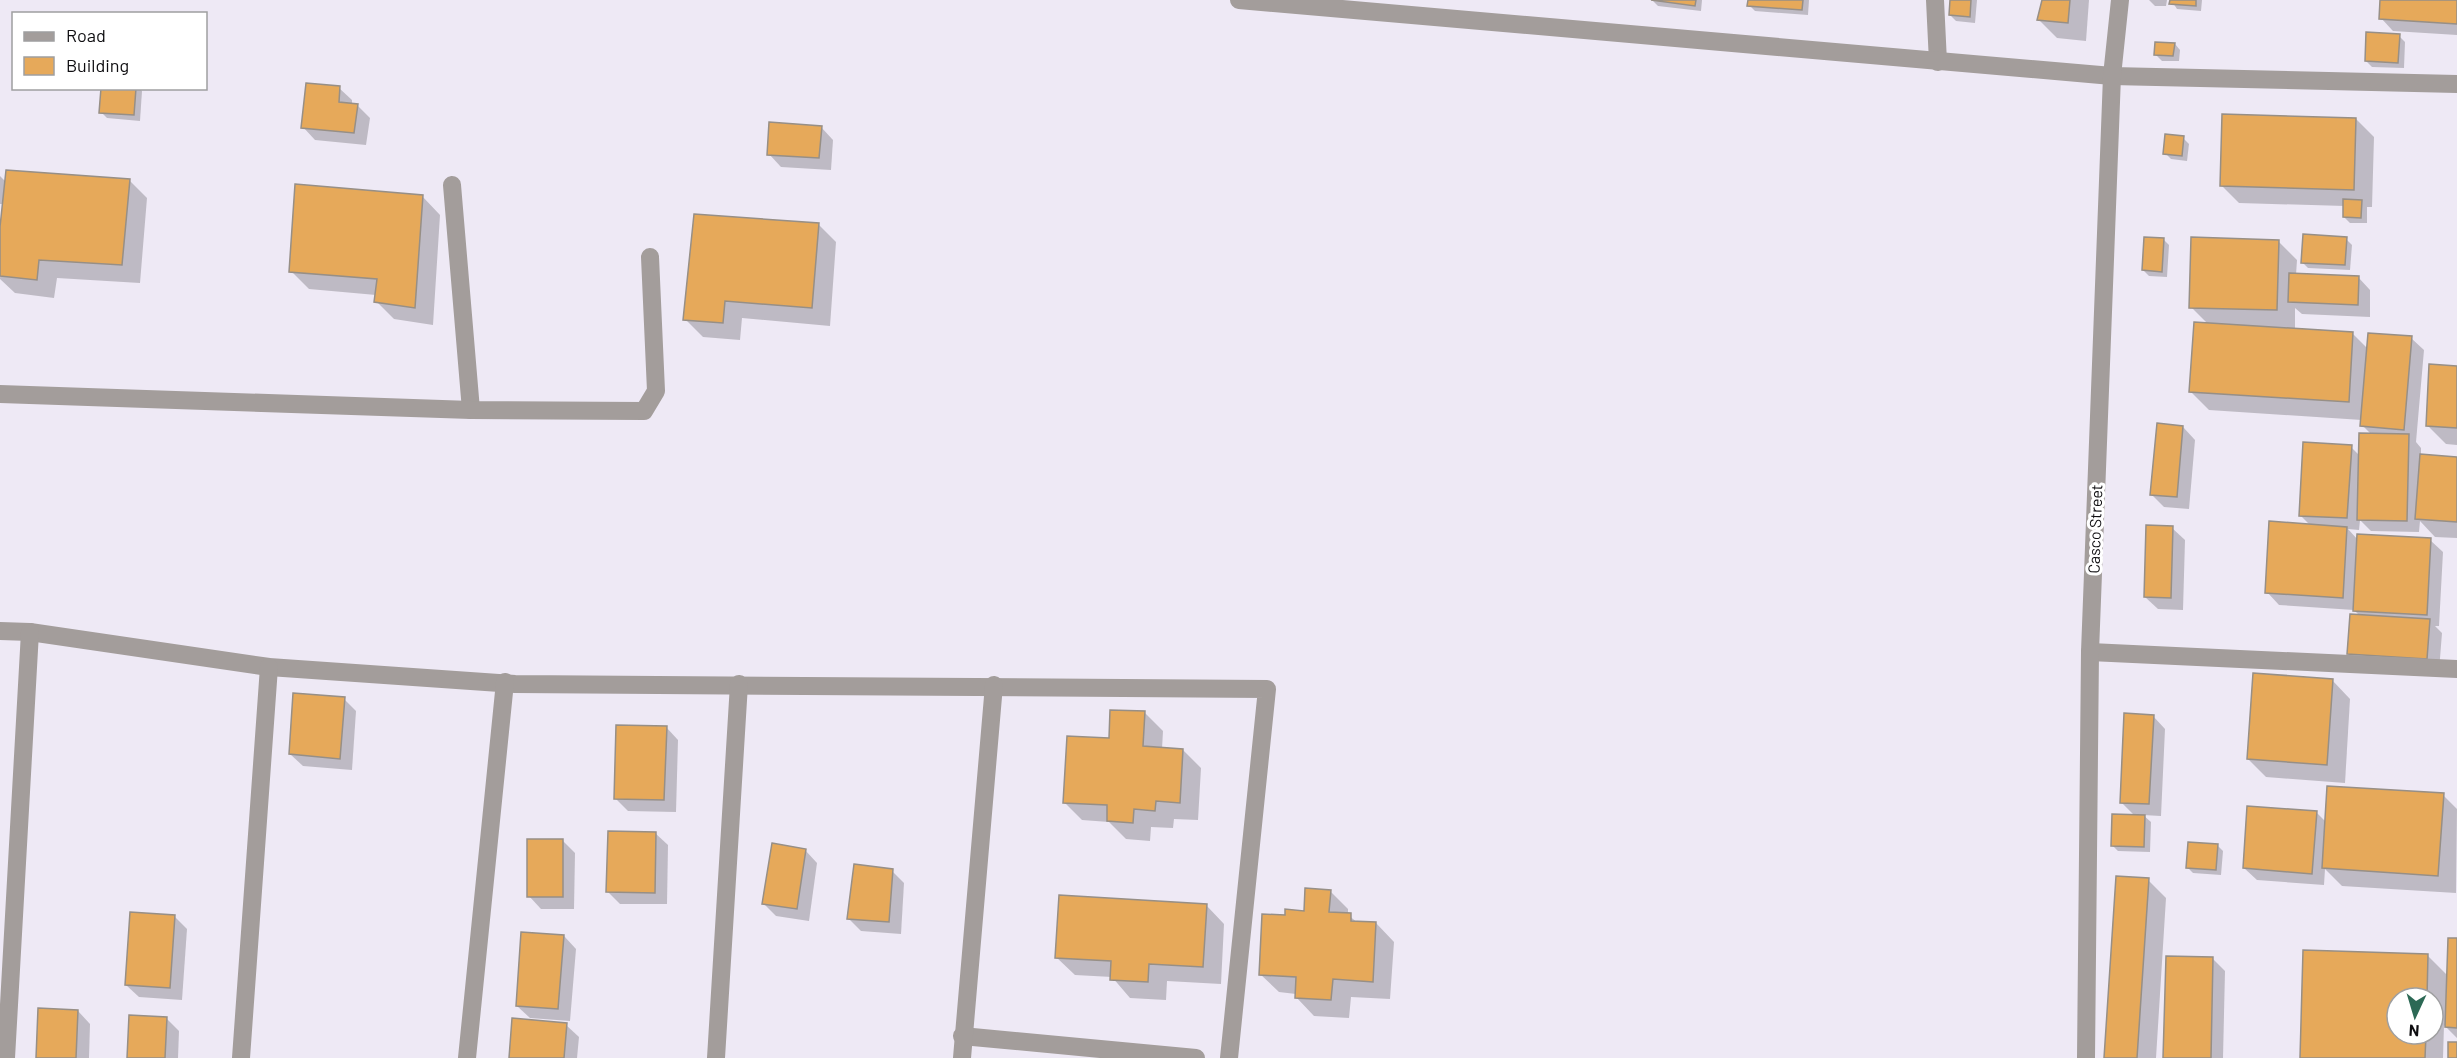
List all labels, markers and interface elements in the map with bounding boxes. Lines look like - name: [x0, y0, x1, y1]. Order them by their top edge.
- legend: [12, 12, 207, 90]
- text: Road: [66, 24, 106, 46]
- text: Building: [66, 54, 129, 76]
- street label: Casco Street: [2083, 484, 2106, 574]
- north arrow: [2385, 986, 2445, 1046]
- text: N: [2408, 1022, 2420, 1041]

